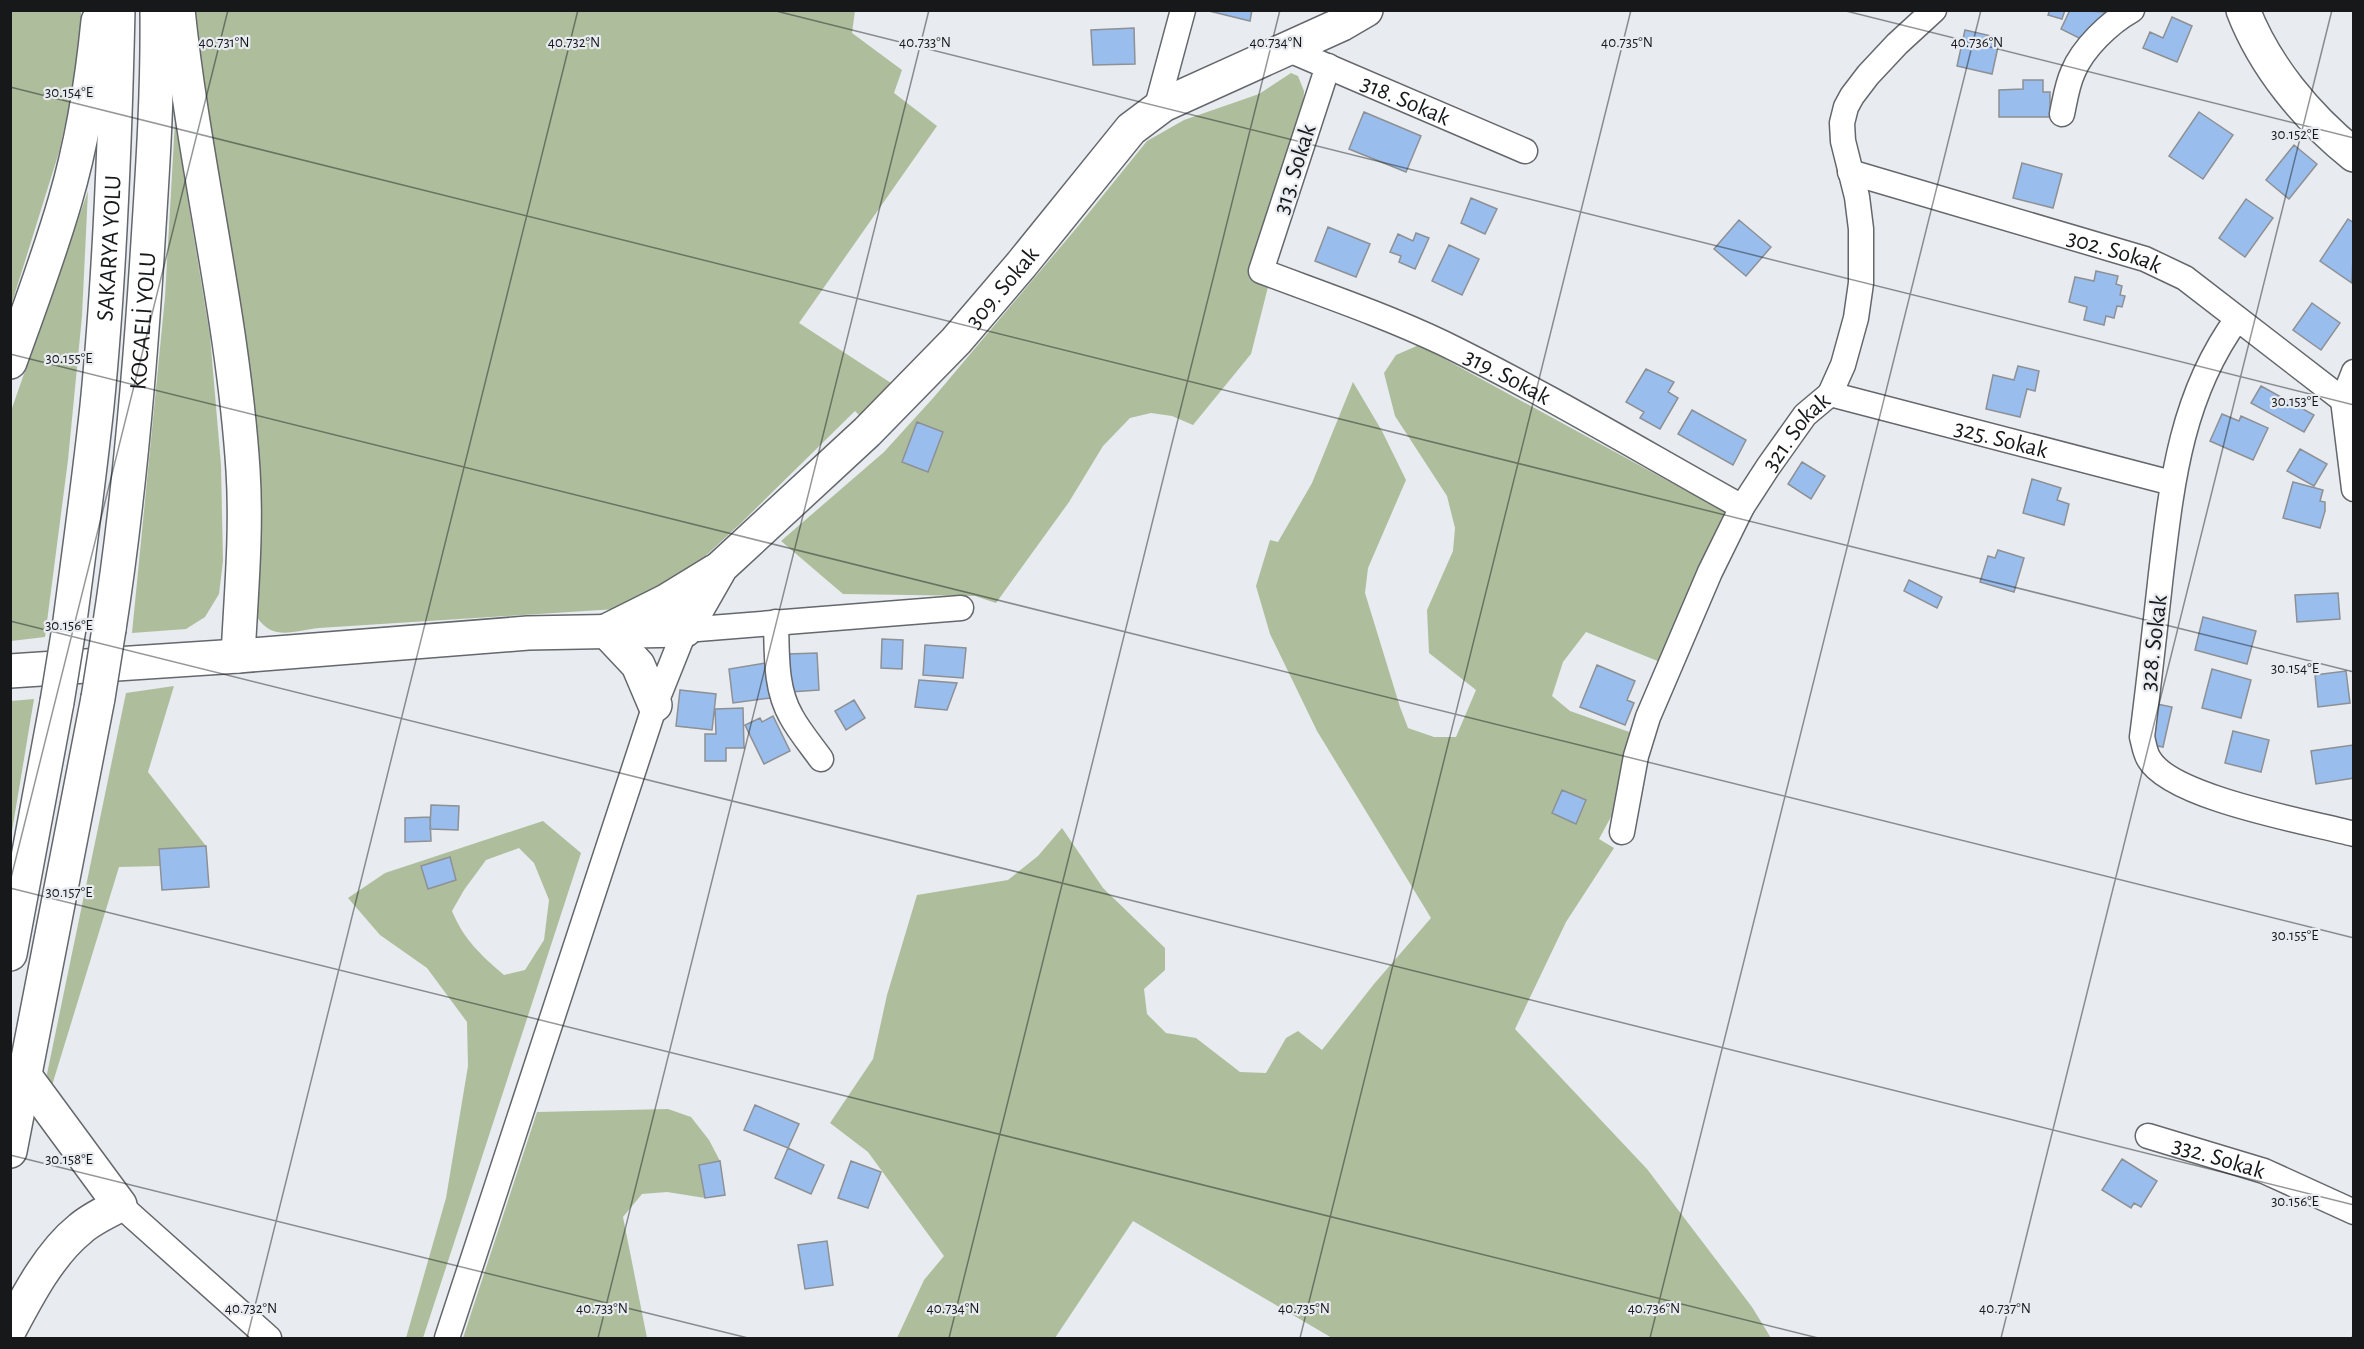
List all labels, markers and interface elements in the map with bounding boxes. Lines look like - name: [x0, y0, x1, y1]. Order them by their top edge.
- text: 40.731°N: [199, 35, 249, 50]
- text: 40.732°N: [548, 35, 600, 50]
- text: 40.733°N: [899, 35, 951, 50]
- text: 40.734°N: [1250, 35, 1302, 50]
- text: 40.735°N: [1601, 35, 1653, 50]
- text: 40.736°N: [1951, 35, 2003, 50]
- street label: 318. Sokak: [1357, 71, 1453, 130]
- text: 30.154°E: [45, 85, 93, 100]
- street label: 313. Sokak: [1269, 122, 1321, 217]
- text: 30.152°E: [2271, 127, 2319, 142]
- street label: SAKARYA YOLU: [93, 175, 126, 322]
- street label: 302. Sokak: [2064, 226, 2166, 278]
- street label: 309. Sokak: [962, 242, 1044, 333]
- street label: KOCAELİ YOLU: [126, 251, 160, 391]
- street label: 319. Sokak: [1460, 345, 1554, 410]
- text: 30.155°E: [46, 351, 92, 366]
- street label: 321. Sokak: [1758, 388, 1835, 476]
- text: 30.153°E: [2272, 394, 2318, 409]
- street label: 325. Sokak: [1952, 416, 2050, 463]
- street label: 328. Sokak: [2136, 594, 2172, 693]
- text: 30.156°E: [45, 618, 93, 633]
- text: 30.154°E: [2271, 661, 2319, 676]
- text: 30.157°E: [46, 885, 92, 900]
- text: 30.155°E: [2272, 928, 2318, 943]
- street label: 332. Sokak: [2169, 1133, 2268, 1184]
- text: 30.158°E: [45, 1152, 93, 1167]
- text: 30.156°E: [2271, 1194, 2319, 1209]
- text: 40.732°N: [225, 1301, 277, 1316]
- text: 40.733°N: [576, 1301, 628, 1316]
- text: 40.734°N: [927, 1301, 979, 1316]
- text: 40.735°N: [1278, 1301, 1330, 1316]
- text: 40.736°N: [1628, 1301, 1680, 1316]
- text: 40.737°N: [1979, 1301, 2031, 1316]

